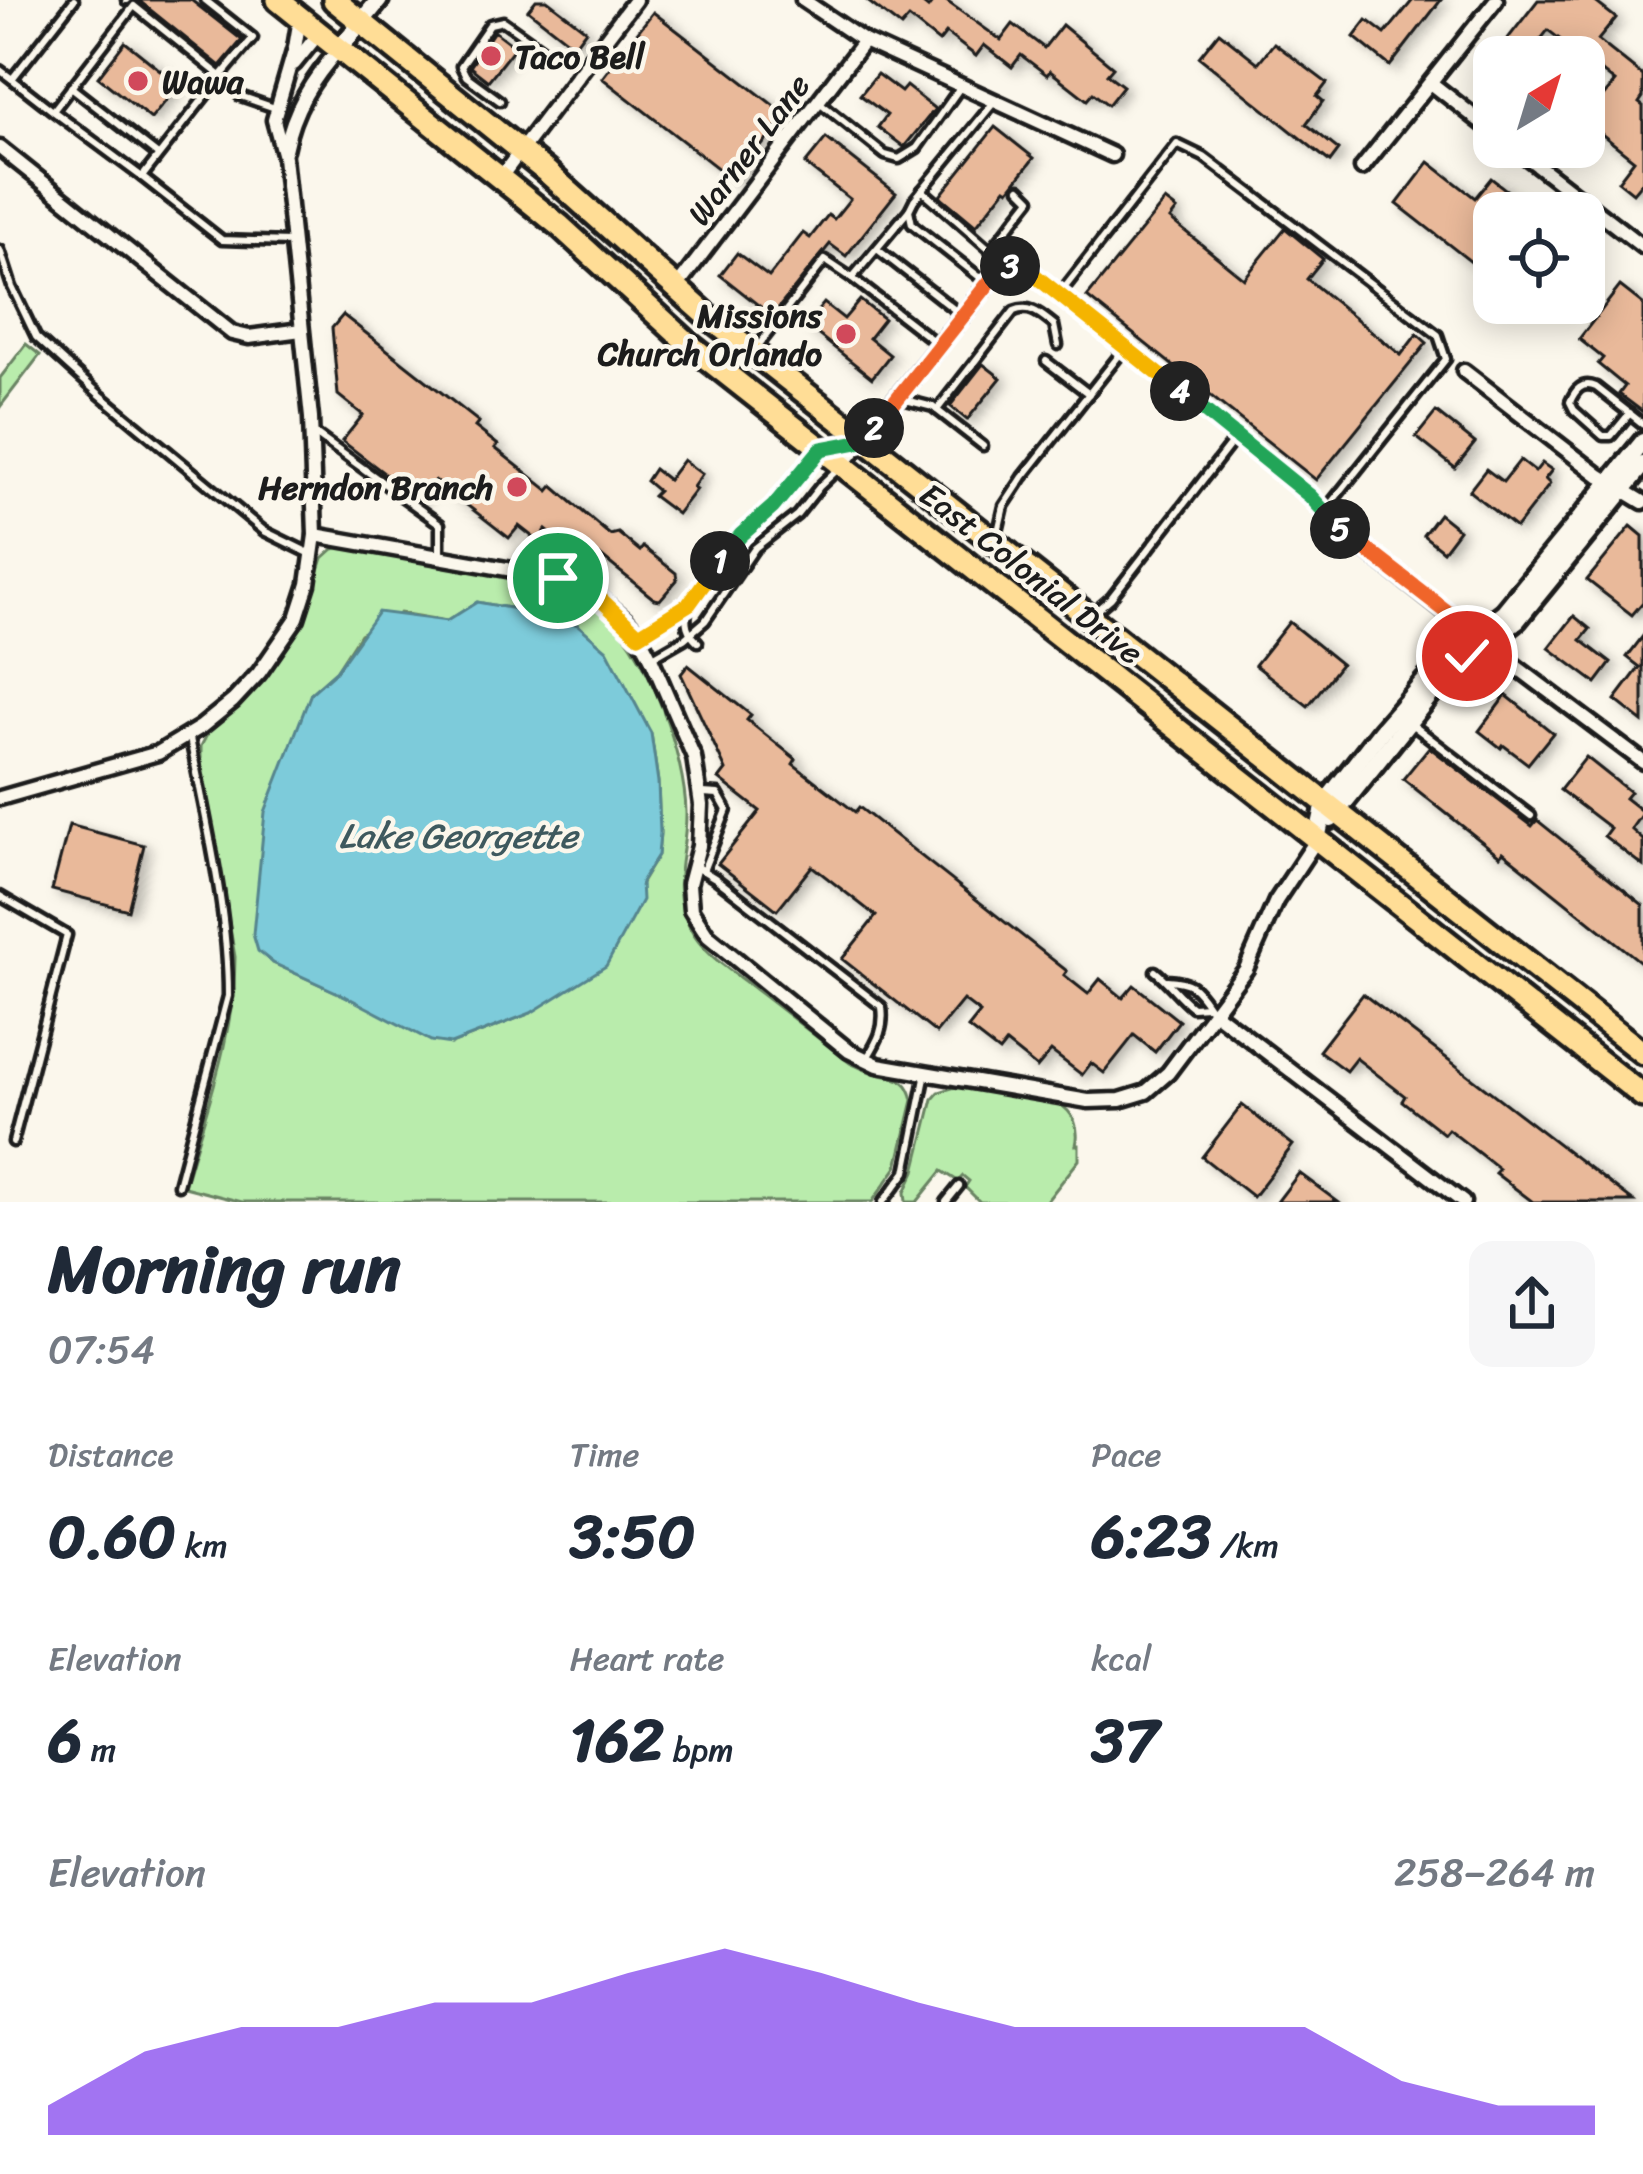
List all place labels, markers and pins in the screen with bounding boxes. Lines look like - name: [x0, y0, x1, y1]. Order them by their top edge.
- place label: Taco Bell: [515, 28, 646, 86]
- marker: Taco Bell: [478, 43, 504, 69]
- place label: Wawa: [162, 53, 245, 111]
- marker: Wawa: [125, 68, 151, 94]
- pin: 3: [980, 236, 1040, 296]
- place label: Missions Church Orlando: [597, 287, 823, 383]
- marker: Missions Church Orlando: [833, 321, 859, 347]
- pin: 4: [1150, 361, 1210, 421]
- pin: 2: [844, 398, 904, 458]
- place label: Herndon Branch: [258, 459, 493, 517]
- marker: Herndon Branch: [504, 474, 530, 500]
- pin: 5: [1310, 499, 1370, 559]
- pin: [507, 527, 609, 629]
- pin: 1: [690, 531, 750, 591]
- pin: [1416, 605, 1518, 707]

